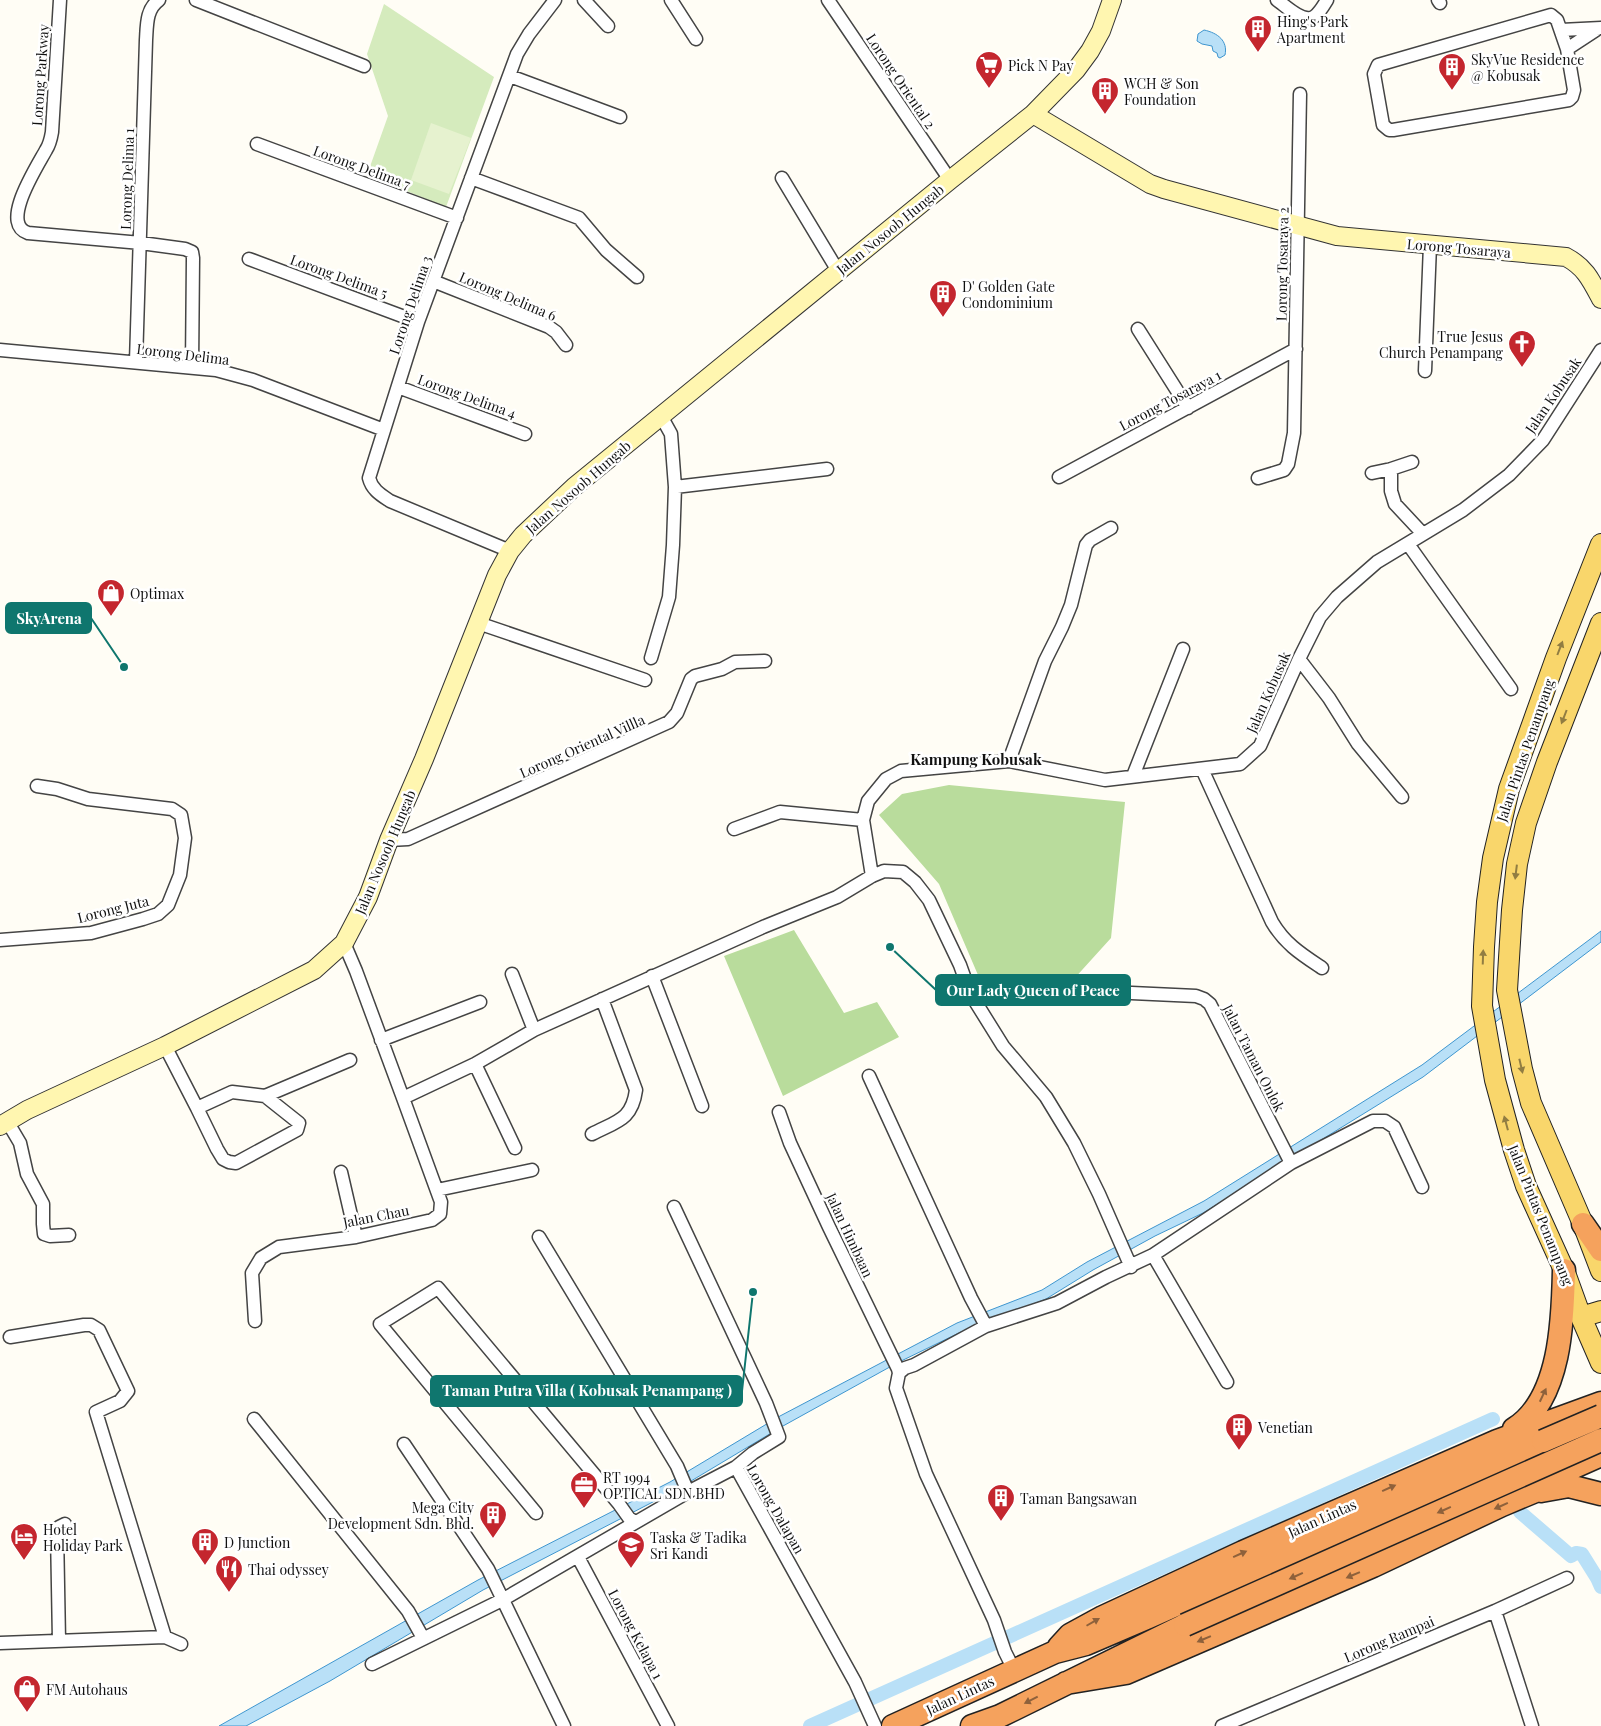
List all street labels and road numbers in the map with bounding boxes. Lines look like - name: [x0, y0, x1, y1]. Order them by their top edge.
- street label: Lorong Parkway: [27, 23, 53, 127]
- street label: Lorong Oriental 2: [862, 30, 940, 133]
- street label: Lorong Delima 1: [116, 128, 138, 230]
- street label: Lorong Delima 7: [311, 141, 414, 194]
- street label: Jalan Nosoob Hungab: [831, 180, 948, 279]
- street label: Lorong Tosaraya 2: [1272, 206, 1293, 321]
- street label: Lorong Tosaraya: [1406, 234, 1512, 262]
- street label: Lorong Delima 5: [288, 250, 391, 303]
- street label: Lorong Delima 3: [384, 253, 436, 357]
- street label: Lorong Delima 6: [456, 267, 560, 325]
- street label: Lorong Delima: [136, 339, 231, 369]
- street label: Jalan Kobusak: [1520, 353, 1586, 438]
- street label: Lorong Tosaraya 1: [1116, 365, 1224, 435]
- street label: Lorong Delima 4: [415, 369, 519, 423]
- street label: Jalan Nosoob Hungab: [521, 436, 635, 539]
- street label: Jalan Kobusak: [1241, 648, 1295, 737]
- street label: Jalan Pintas Penampang: [1491, 675, 1559, 825]
- street label: Lorong Oriental Villla: [516, 710, 648, 782]
- street label: Jalan Nosoob Hungab: [350, 787, 420, 918]
- street label: Lorong Juta: [75, 891, 151, 927]
- street label: Jalan Taman Onlok: [1218, 1000, 1289, 1115]
- street label: Jalan Pintas Penampang: [1504, 1141, 1578, 1289]
- street label: Jalan Himbaan: [822, 1189, 878, 1281]
- street label: Jalan Chau: [340, 1200, 411, 1232]
- street label: Lorong Dalapan: [743, 1461, 810, 1558]
- street label: Jalan Lintas: [1284, 1494, 1359, 1542]
- street label: Lorong Kelapa 1: [604, 1586, 668, 1682]
- street label: Lorong Rampai: [1341, 1611, 1437, 1667]
- street label: Jalan Lintas: [922, 1671, 997, 1719]

